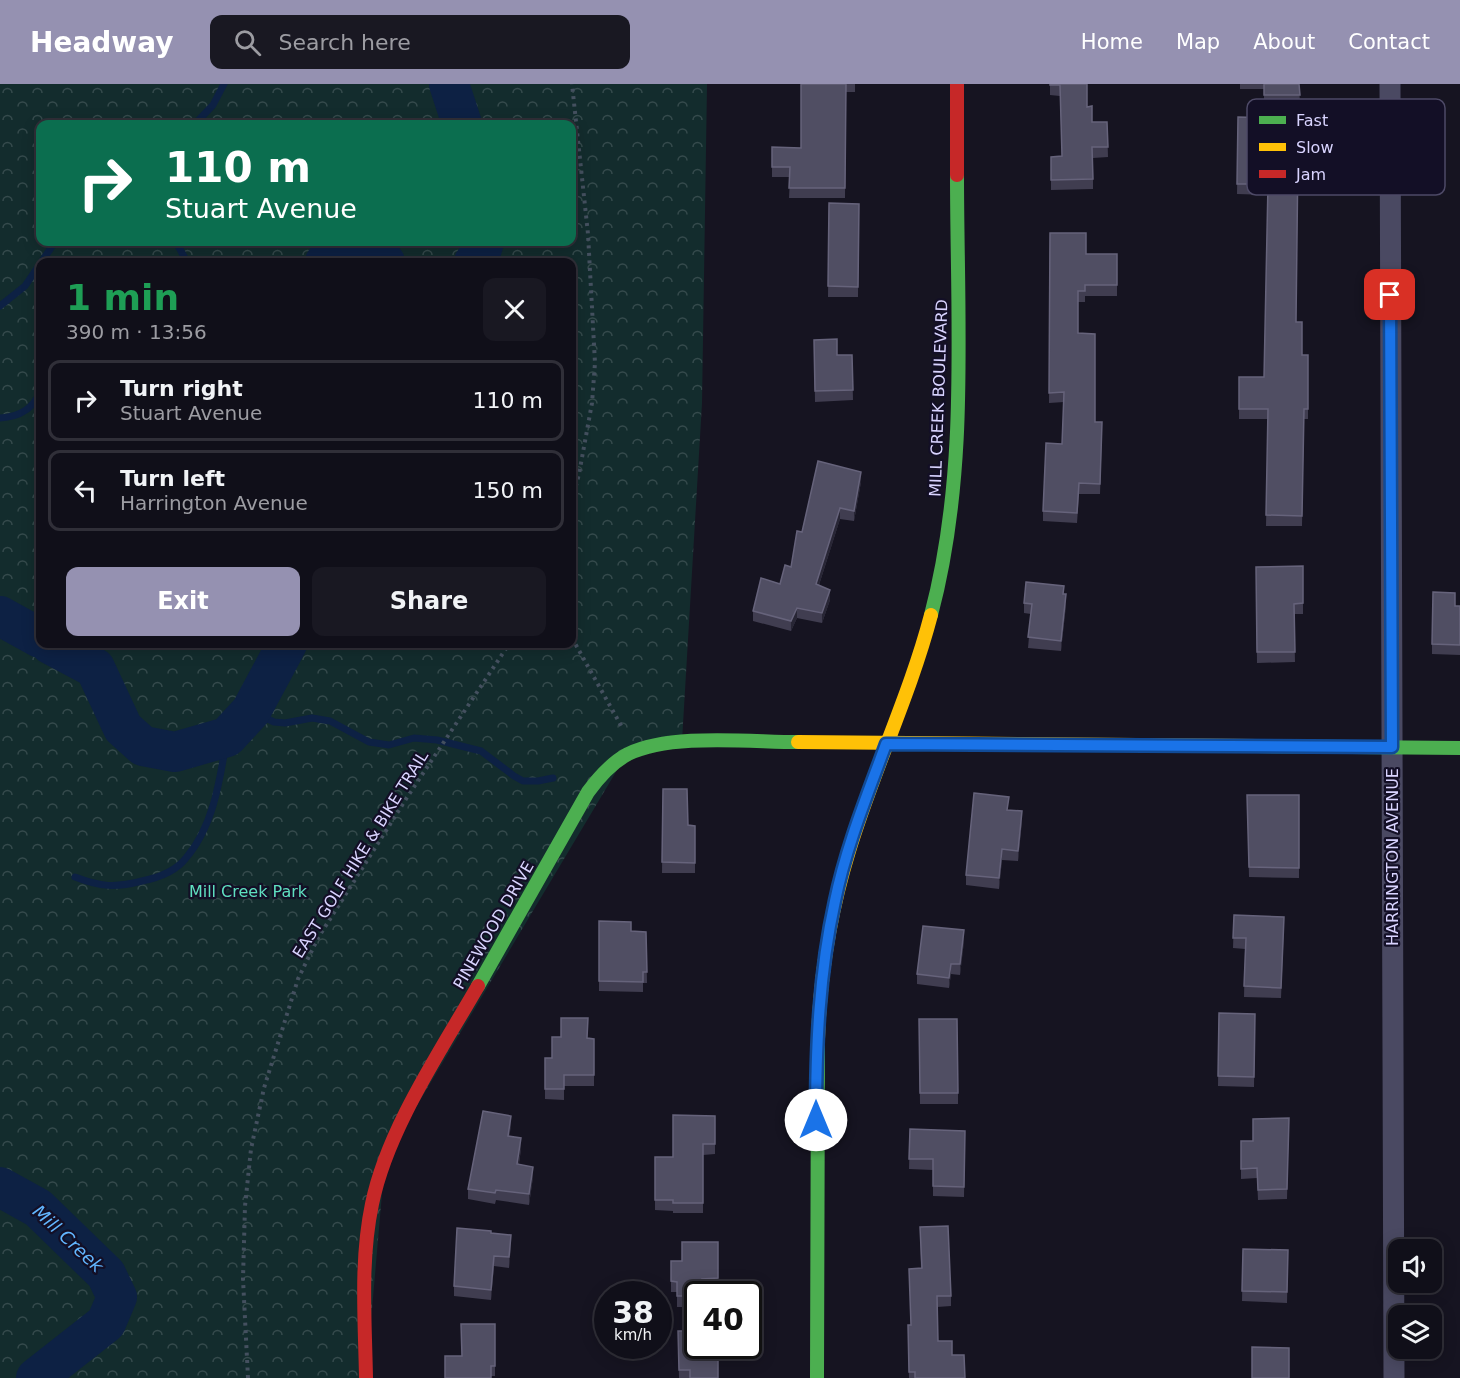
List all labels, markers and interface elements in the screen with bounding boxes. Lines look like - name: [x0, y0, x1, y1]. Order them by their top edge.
- search box: [210, 15, 630, 69]
- text: Headway: [30, 26, 174, 59]
- icon: search: [231, 26, 264, 59]
- text: Search here: [279, 30, 411, 55]
- text: Home: [1081, 30, 1143, 54]
- text: Map: [1176, 30, 1220, 54]
- text: About: [1253, 30, 1315, 54]
- text: Contact: [1348, 30, 1430, 54]
- legend: [1247, 99, 1445, 195]
- text: Fast: [1296, 111, 1328, 130]
- text: Slow: [1296, 138, 1333, 157]
- text: 110 m: [165, 143, 311, 192]
- icon: right: [66, 144, 144, 222]
- text: Jam: [1295, 165, 1326, 184]
- text: Stuart Avenue: [165, 193, 357, 224]
- pin: [1364, 269, 1415, 320]
- text: 1 min: [66, 277, 179, 318]
- button: close: [483, 278, 546, 341]
- icon: arrive: [1373, 278, 1406, 311]
- street label: MILL CREEK BOULEVARD: [926, 299, 951, 497]
- text: 390 m · 13:56: [66, 320, 207, 344]
- text: Turn right: [120, 376, 243, 401]
- icon: right: [69, 384, 102, 417]
- text: 110 m: [473, 388, 543, 413]
- text: Stuart Avenue: [120, 401, 262, 425]
- text: Turn left: [120, 466, 225, 491]
- icon: left: [69, 474, 102, 507]
- text: 150 m: [473, 478, 543, 503]
- text: Harrington Avenue: [120, 491, 308, 515]
- button: Exit: [66, 567, 300, 636]
- button: Share: [312, 567, 546, 636]
- street label: EAST GOLF HIKE & BIKE TRAIL: [289, 747, 432, 961]
- street label: HARRINGTON AVENUE: [1383, 768, 1402, 946]
- street label: PINEWOOD DRIVE: [449, 858, 538, 992]
- park label: Mill Creek Park: [189, 882, 308, 901]
- position arrow: [784, 1088, 848, 1152]
- water label: Mill Creek: [29, 1201, 109, 1278]
- map controls: [1388, 1239, 1442, 1359]
- button: sound: [1388, 1239, 1442, 1293]
- speed limit sign: 40: [684, 1281, 762, 1359]
- text: 38: [612, 1295, 654, 1330]
- button: layers: [1388, 1305, 1442, 1359]
- text: km/h: [614, 1326, 652, 1344]

